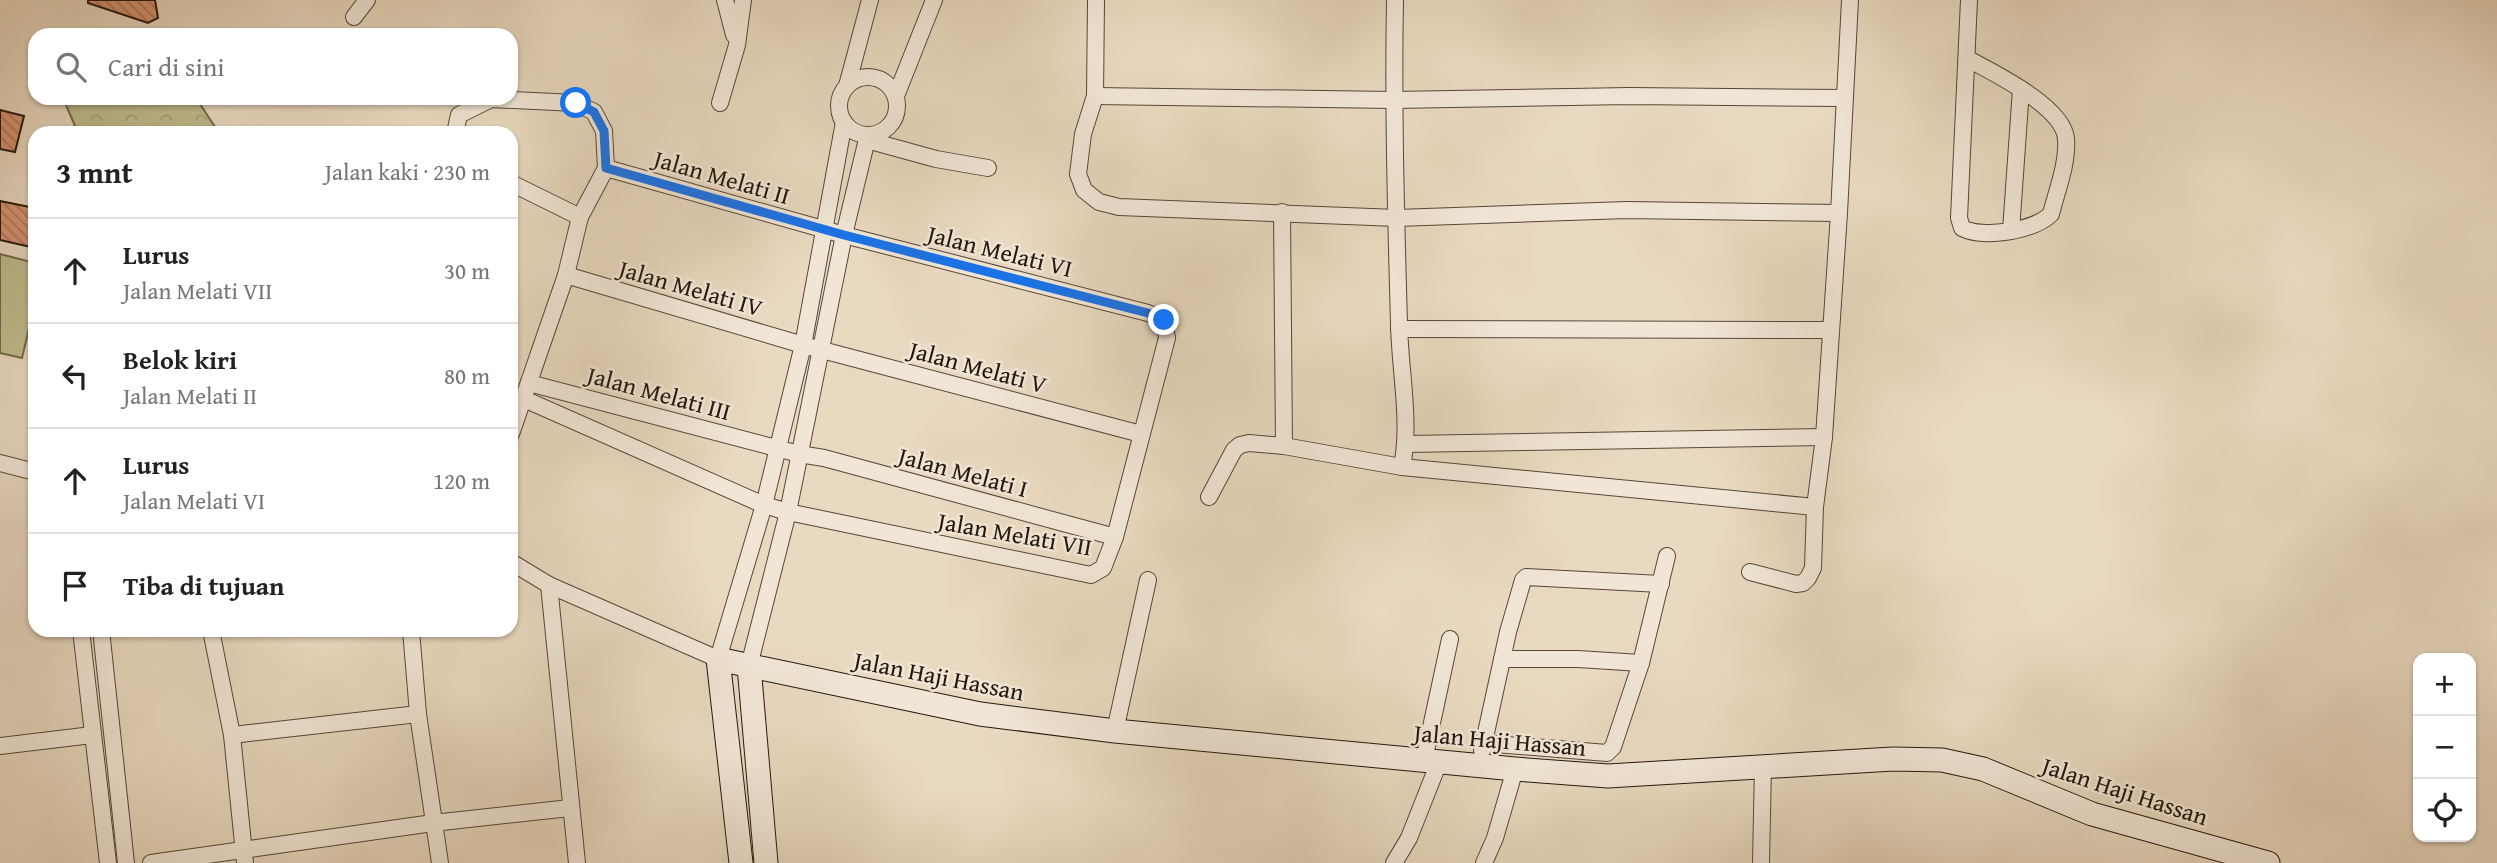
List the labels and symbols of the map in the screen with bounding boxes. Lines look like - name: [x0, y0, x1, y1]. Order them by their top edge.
- route start: [560, 87, 591, 118]
- street label: Jalan Melati II: [647, 140, 794, 213]
- street label: Jalan Melati VI: [921, 215, 1076, 286]
- street label: Jalan Melati IV: [612, 250, 767, 325]
- route end: [1148, 304, 1179, 335]
- street label: Jalan Melati V: [902, 331, 1051, 402]
- street label: Jalan Melati III: [580, 356, 735, 429]
- street label: Jalan Melati I: [892, 437, 1032, 506]
- street label: Jalan Melati VII: [932, 503, 1095, 565]
- street label: Jalan Haji Hassan: [848, 642, 1028, 710]
- street label: Jalan Haji Hassan: [1409, 715, 1588, 765]
- street label: Jalan Haji Hassan: [2035, 747, 2213, 834]

